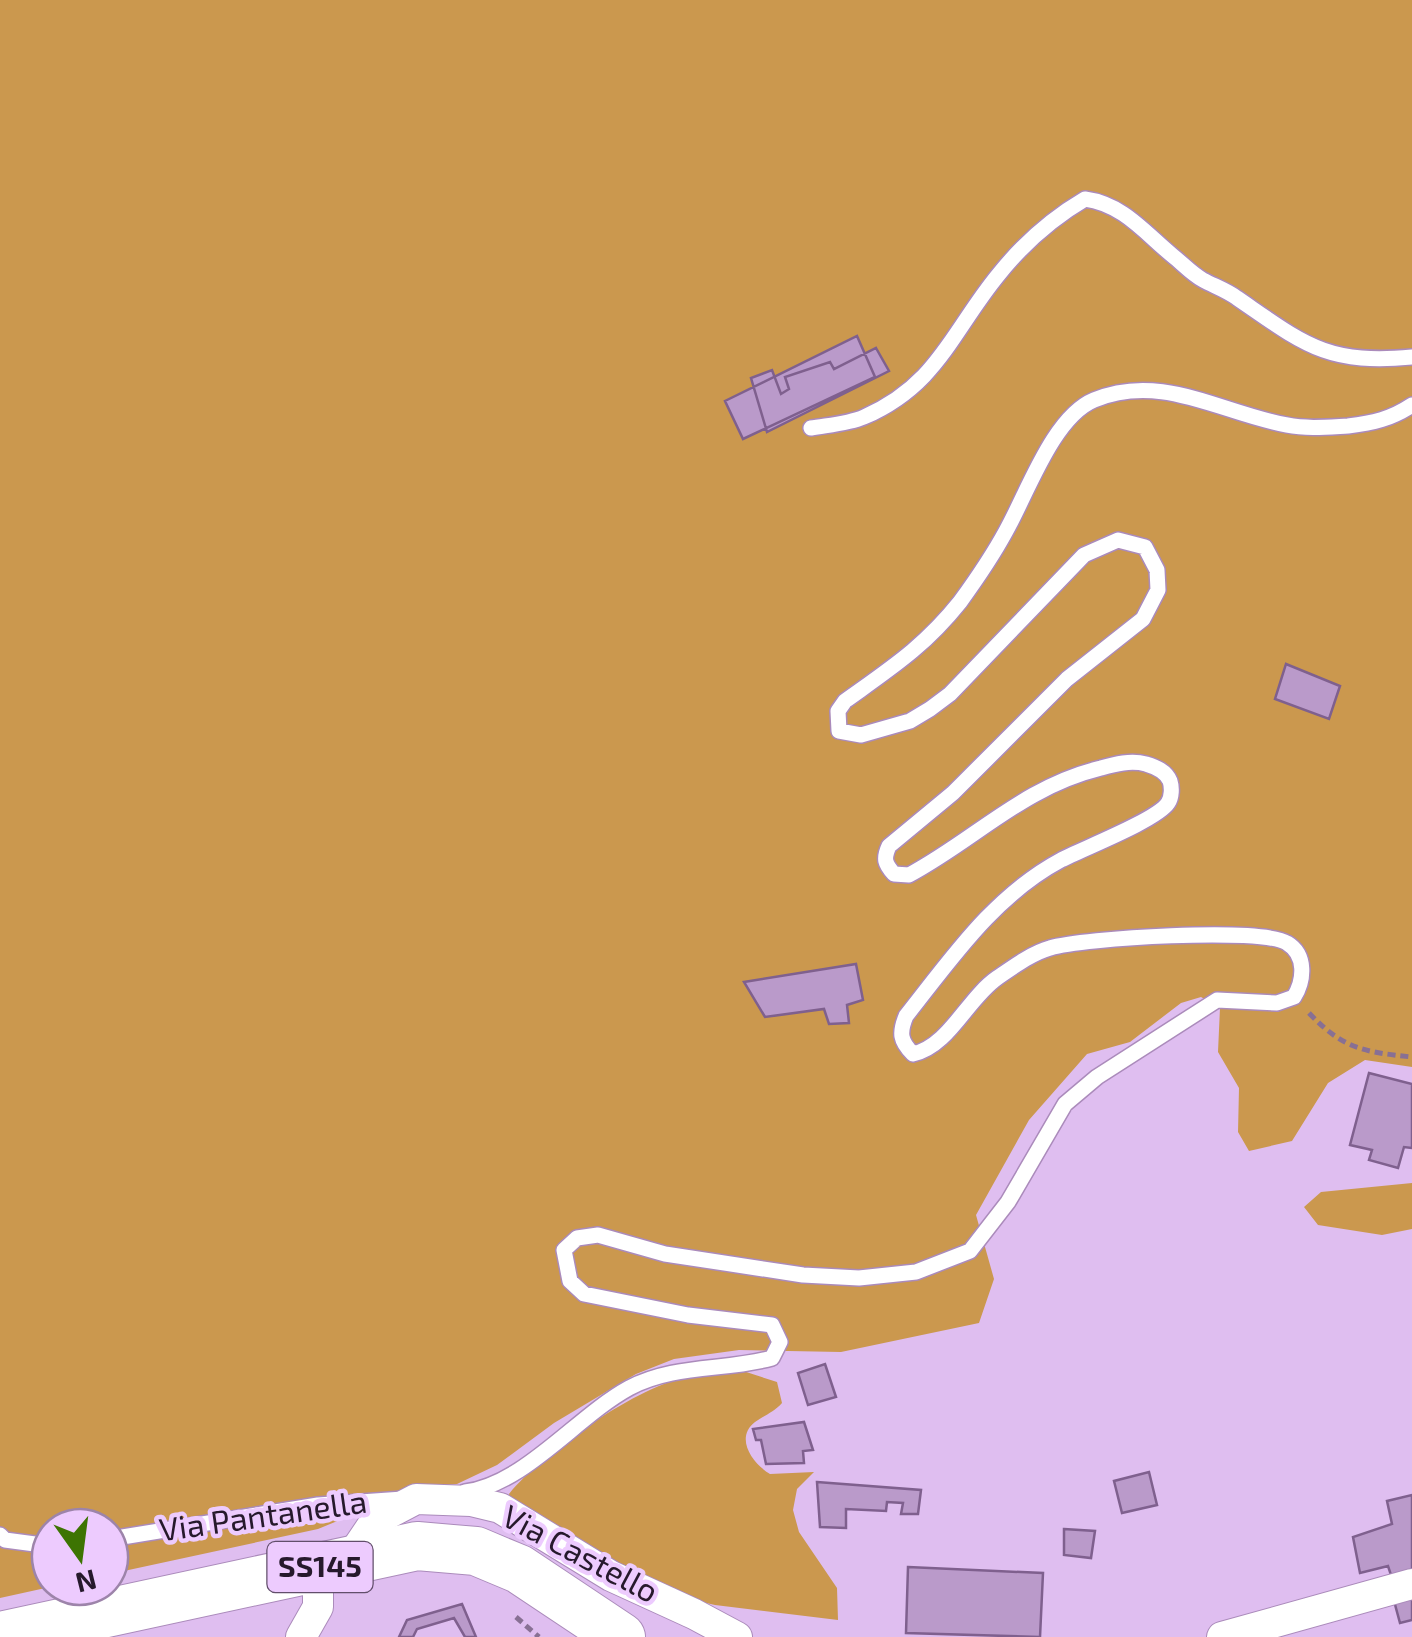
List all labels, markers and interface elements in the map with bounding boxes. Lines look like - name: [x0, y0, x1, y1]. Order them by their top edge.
- street label: Via Pantanella: [157, 1481, 369, 1547]
- street label: Via Castello: [497, 1495, 665, 1609]
- north arrow: [30, 1507, 130, 1607]
- road number: SS145: [268, 1542, 372, 1592]
- text: N: [72, 1563, 100, 1601]

